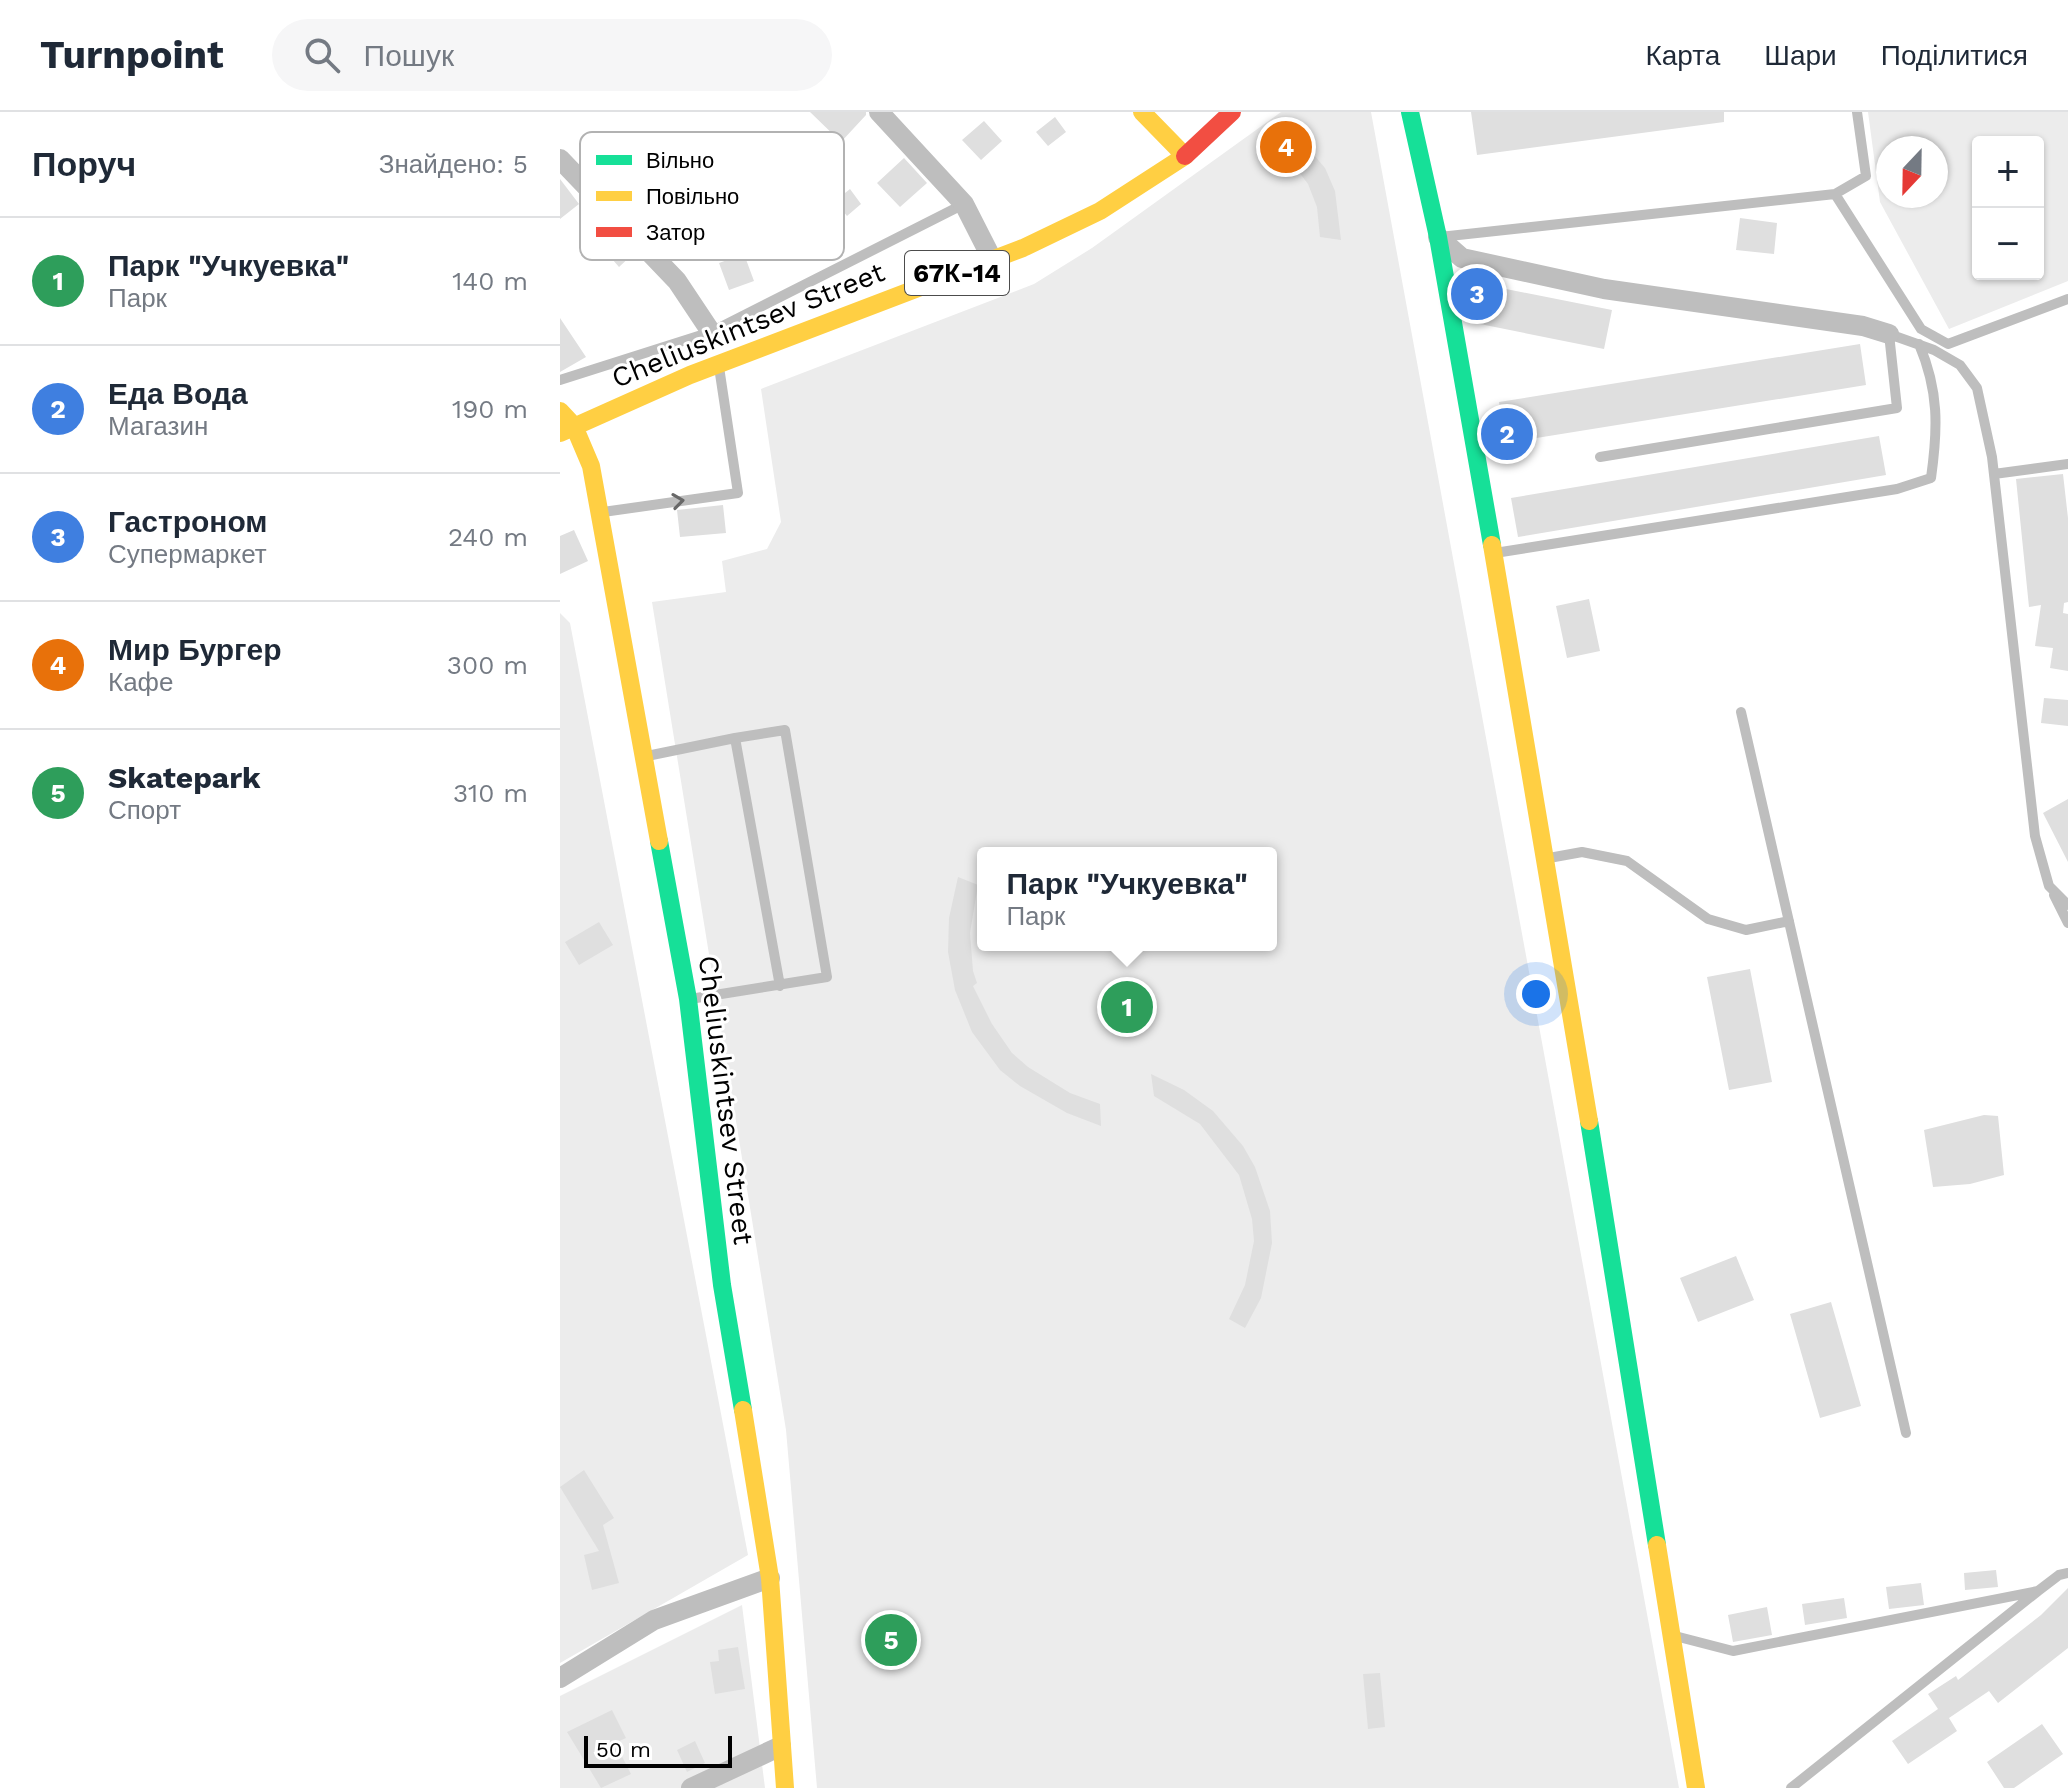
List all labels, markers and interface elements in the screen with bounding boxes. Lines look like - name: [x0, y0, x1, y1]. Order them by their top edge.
- search box: [272, 19, 832, 91]
- text: Turnpoint: [40, 33, 224, 77]
- icon: search: [300, 33, 344, 77]
- text: Пошук: [364, 38, 454, 73]
- text: Карта: [1645, 39, 1720, 72]
- text: Шари: [1764, 39, 1837, 72]
- text: Поділитися: [1881, 39, 2028, 72]
- pin: 4: [1260, 117, 1312, 177]
- legend: [580, 132, 844, 260]
- north arrow: [1876, 136, 1948, 208]
- map controls: [1972, 136, 2044, 280]
- button: +: [1972, 136, 2044, 208]
- text: Поруч: [32, 144, 136, 184]
- text: Вільно: [646, 148, 714, 173]
- text: Знайдено: 5: [379, 149, 528, 179]
- text: Повільно: [646, 184, 739, 209]
- button: −: [1972, 208, 2044, 280]
- text: Затор: [646, 220, 705, 245]
- text: Парк "Учкуевка": [108, 248, 349, 283]
- road number: 67К-14: [905, 251, 1009, 295]
- street label: Cheliuskintsev Street: [607, 255, 889, 395]
- pin: 3: [1451, 264, 1503, 324]
- text: 1: [52, 266, 64, 296]
- text: 140 m: [452, 266, 528, 296]
- text: Парк: [108, 283, 167, 313]
- text: Еда Вода: [108, 376, 248, 411]
- text: 2: [50, 394, 66, 424]
- text: 190 m: [452, 394, 528, 424]
- pin: 2: [1481, 404, 1533, 464]
- text: Магазин: [108, 411, 208, 441]
- one-way arrow: [672, 493, 685, 510]
- text: Гастроном: [108, 504, 268, 539]
- text: 3: [50, 522, 66, 552]
- text: 240 m: [448, 522, 528, 552]
- text: Супермаркет: [108, 539, 267, 569]
- text: Мир Бургер: [108, 632, 282, 667]
- text: 4: [50, 650, 66, 680]
- text: 300 m: [447, 650, 528, 680]
- text: Кафе: [108, 667, 173, 697]
- text: Skatepark: [108, 760, 261, 795]
- text: 5: [50, 778, 66, 808]
- text: 310 m: [453, 778, 528, 808]
- text: Спорт: [108, 795, 181, 825]
- popup: [977, 847, 1277, 951]
- text: Парк "Учкуевка": [1006, 866, 1248, 901]
- text: Парк: [1006, 901, 1065, 931]
- street label: Cheliuskintsev Street: [692, 953, 760, 1247]
- your location: [1516, 974, 1556, 1014]
- pin: 1: [1101, 977, 1153, 1037]
- pin: 5: [865, 1610, 917, 1670]
- scale bar: [584, 1732, 732, 1768]
- text: 50 m: [596, 1737, 651, 1762]

